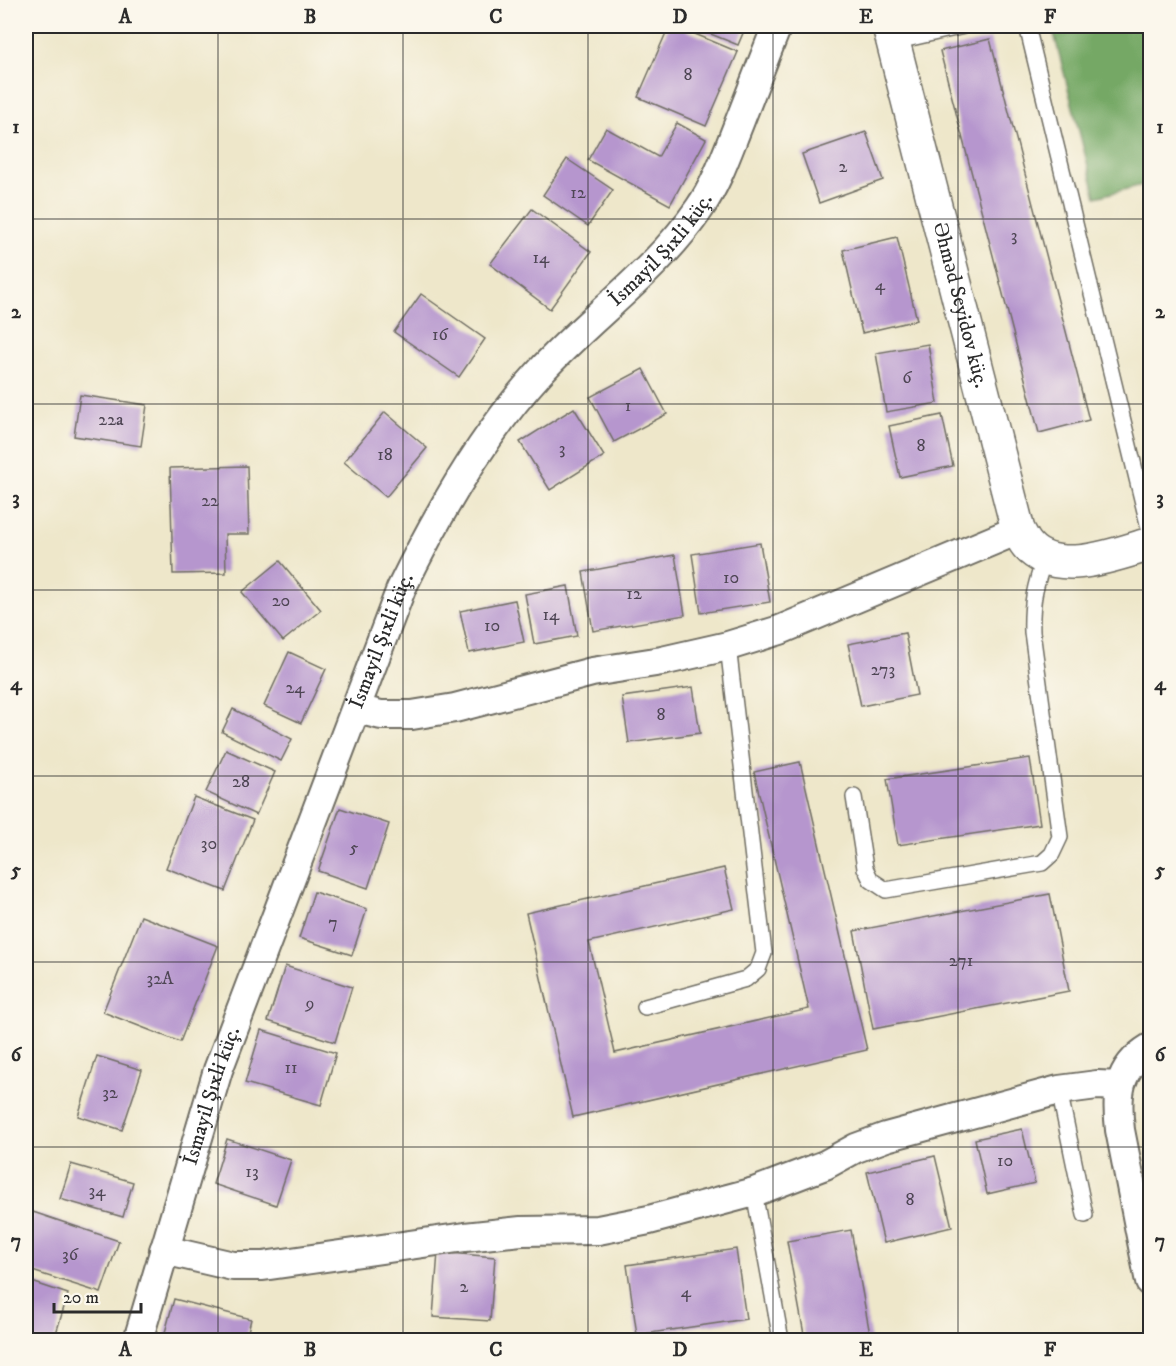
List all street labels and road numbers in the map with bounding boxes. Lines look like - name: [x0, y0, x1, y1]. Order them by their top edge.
- street label: İsmayil Şıxli küç.: [603, 189, 719, 312]
- street label: Əhməd Seyidov küç.: [927, 219, 994, 391]
- street label: İsmayil Şıxli küç.: [343, 568, 420, 713]
- street label: İsmayil Şıxli küç.: [177, 1023, 246, 1168]

